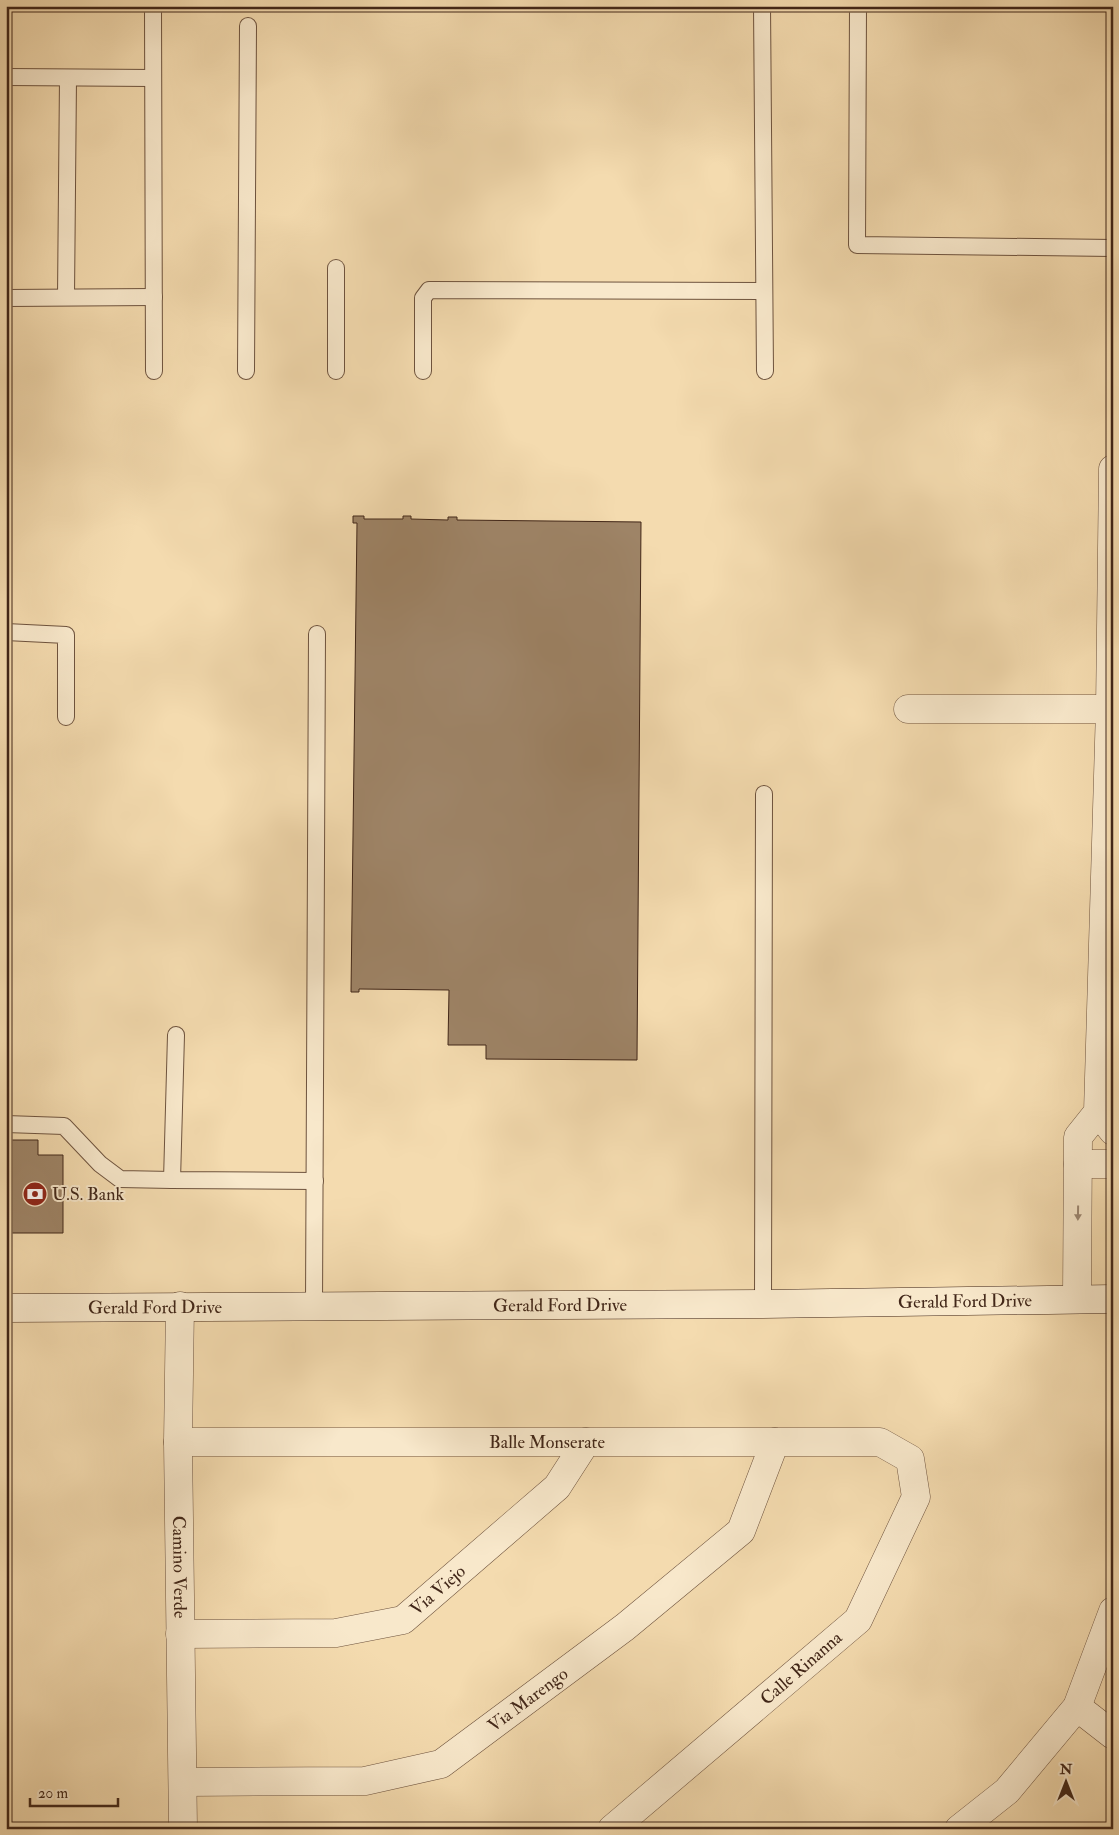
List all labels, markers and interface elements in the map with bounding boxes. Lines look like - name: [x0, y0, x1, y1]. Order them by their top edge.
- bank icon: U.S. Bank: [22, 1181, 48, 1207]
- place label: U.S. Bank: [52, 1183, 124, 1206]
- one-way arrow: [1073, 1205, 1081, 1221]
- street label: Gerald Ford Drive: [898, 1289, 1033, 1314]
- street label: Gerald Ford Drive: [493, 1294, 628, 1317]
- street label: Gerald Ford Drive: [88, 1296, 223, 1320]
- street label: Balle Monserate: [489, 1431, 605, 1454]
- street label: Camino Verde: [167, 1515, 191, 1619]
- street label: Via Viejo: [405, 1560, 471, 1621]
- street label: Calle Rinanna: [756, 1626, 848, 1710]
- street label: Via Marengo: [483, 1662, 573, 1737]
- north arrow: [1042, 1758, 1092, 1808]
- text: N: [1059, 1761, 1073, 1778]
- scale bar: [30, 1775, 118, 1807]
- text: 20 m: [38, 1784, 68, 1803]

